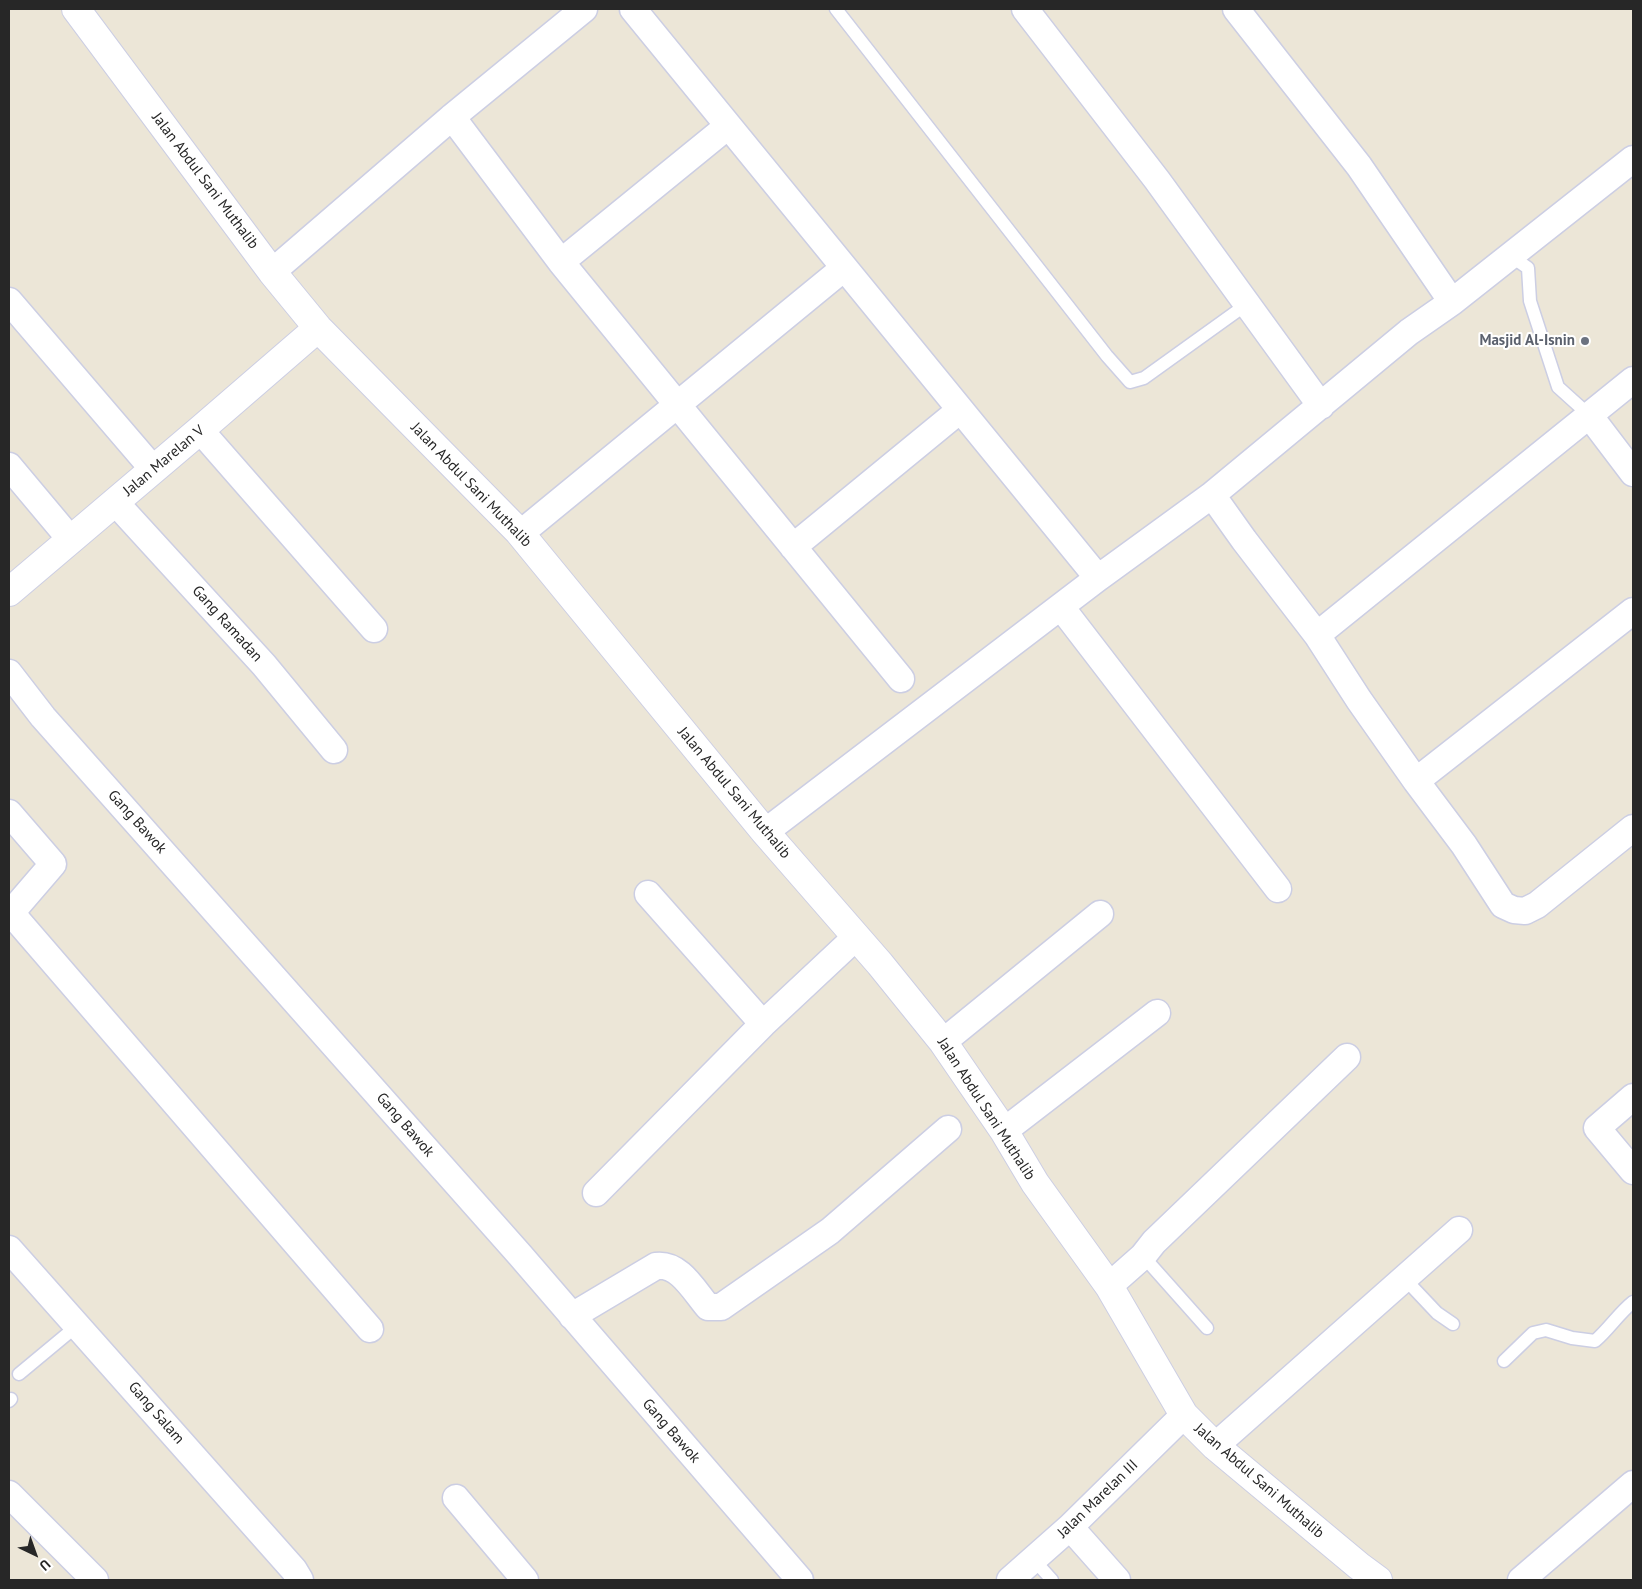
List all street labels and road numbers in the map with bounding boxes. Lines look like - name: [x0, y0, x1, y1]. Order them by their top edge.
- street label: Jalan Abdul Sani Muthalib: [148, 109, 262, 253]
- street label: Jalan Abdul Sani Muthalib: [407, 419, 535, 551]
- street label: Jalan Marelan V: [120, 422, 208, 500]
- street label: Gang Ramadan: [188, 582, 266, 666]
- street label: Jalan Abdul Sani Muthalib: [674, 724, 794, 862]
- street label: Gang Bawok: [104, 787, 170, 857]
- street label: Jalan Abdul Sani Muthalib: [933, 1034, 1039, 1184]
- street label: Gang Bawok: [372, 1089, 438, 1161]
- street label: Gang Salam: [124, 1378, 188, 1448]
- street label: Gang Bawok: [638, 1395, 704, 1467]
- street label: Jalan Abdul Sani Muthalib: [1190, 1420, 1328, 1542]
- street label: Jalan Marelan III: [1054, 1456, 1142, 1542]

